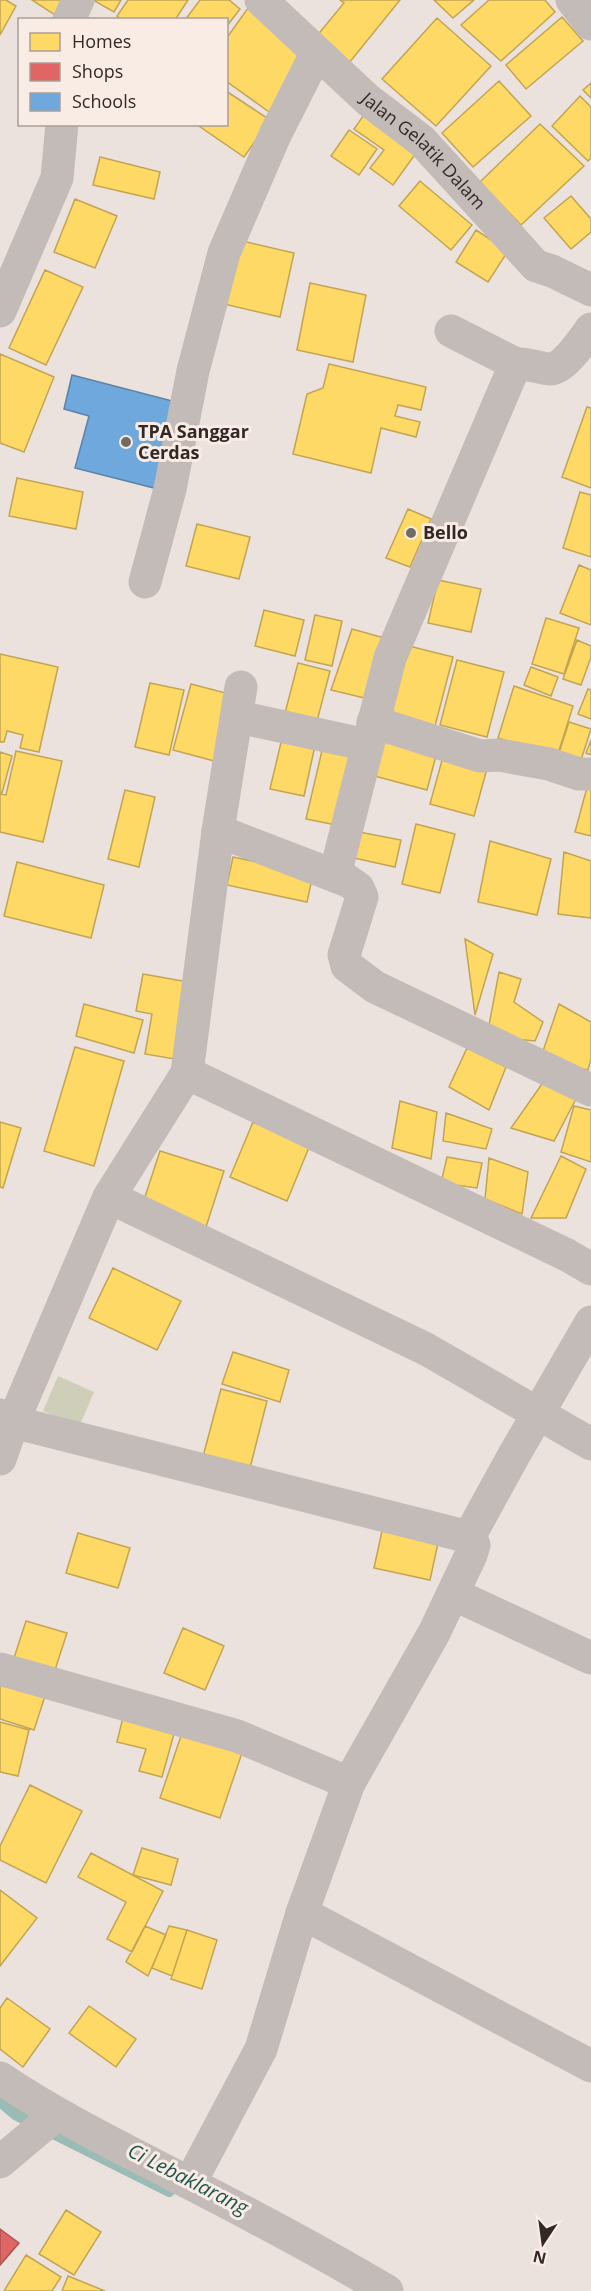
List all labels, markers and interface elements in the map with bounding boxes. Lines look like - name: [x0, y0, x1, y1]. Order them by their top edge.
- legend: [18, 18, 228, 126]
- text: Homes: [72, 29, 131, 53]
- text: Shops: [72, 59, 123, 83]
- street label: Jalan Gelatik Dalam: [355, 85, 492, 214]
- text: Schools: [72, 89, 136, 113]
- place label: TPA Sanggar Cerdas: [138, 419, 249, 464]
- marker: TPA Sanggar Cerdas: [119, 435, 133, 449]
- place label: Bello: [423, 520, 468, 544]
- marker: Bello: [404, 526, 418, 540]
- water label: Ci Lebaklarang: [123, 2137, 254, 2221]
- north arrow: [513, 2213, 573, 2273]
- text: N: [531, 2245, 548, 2270]

